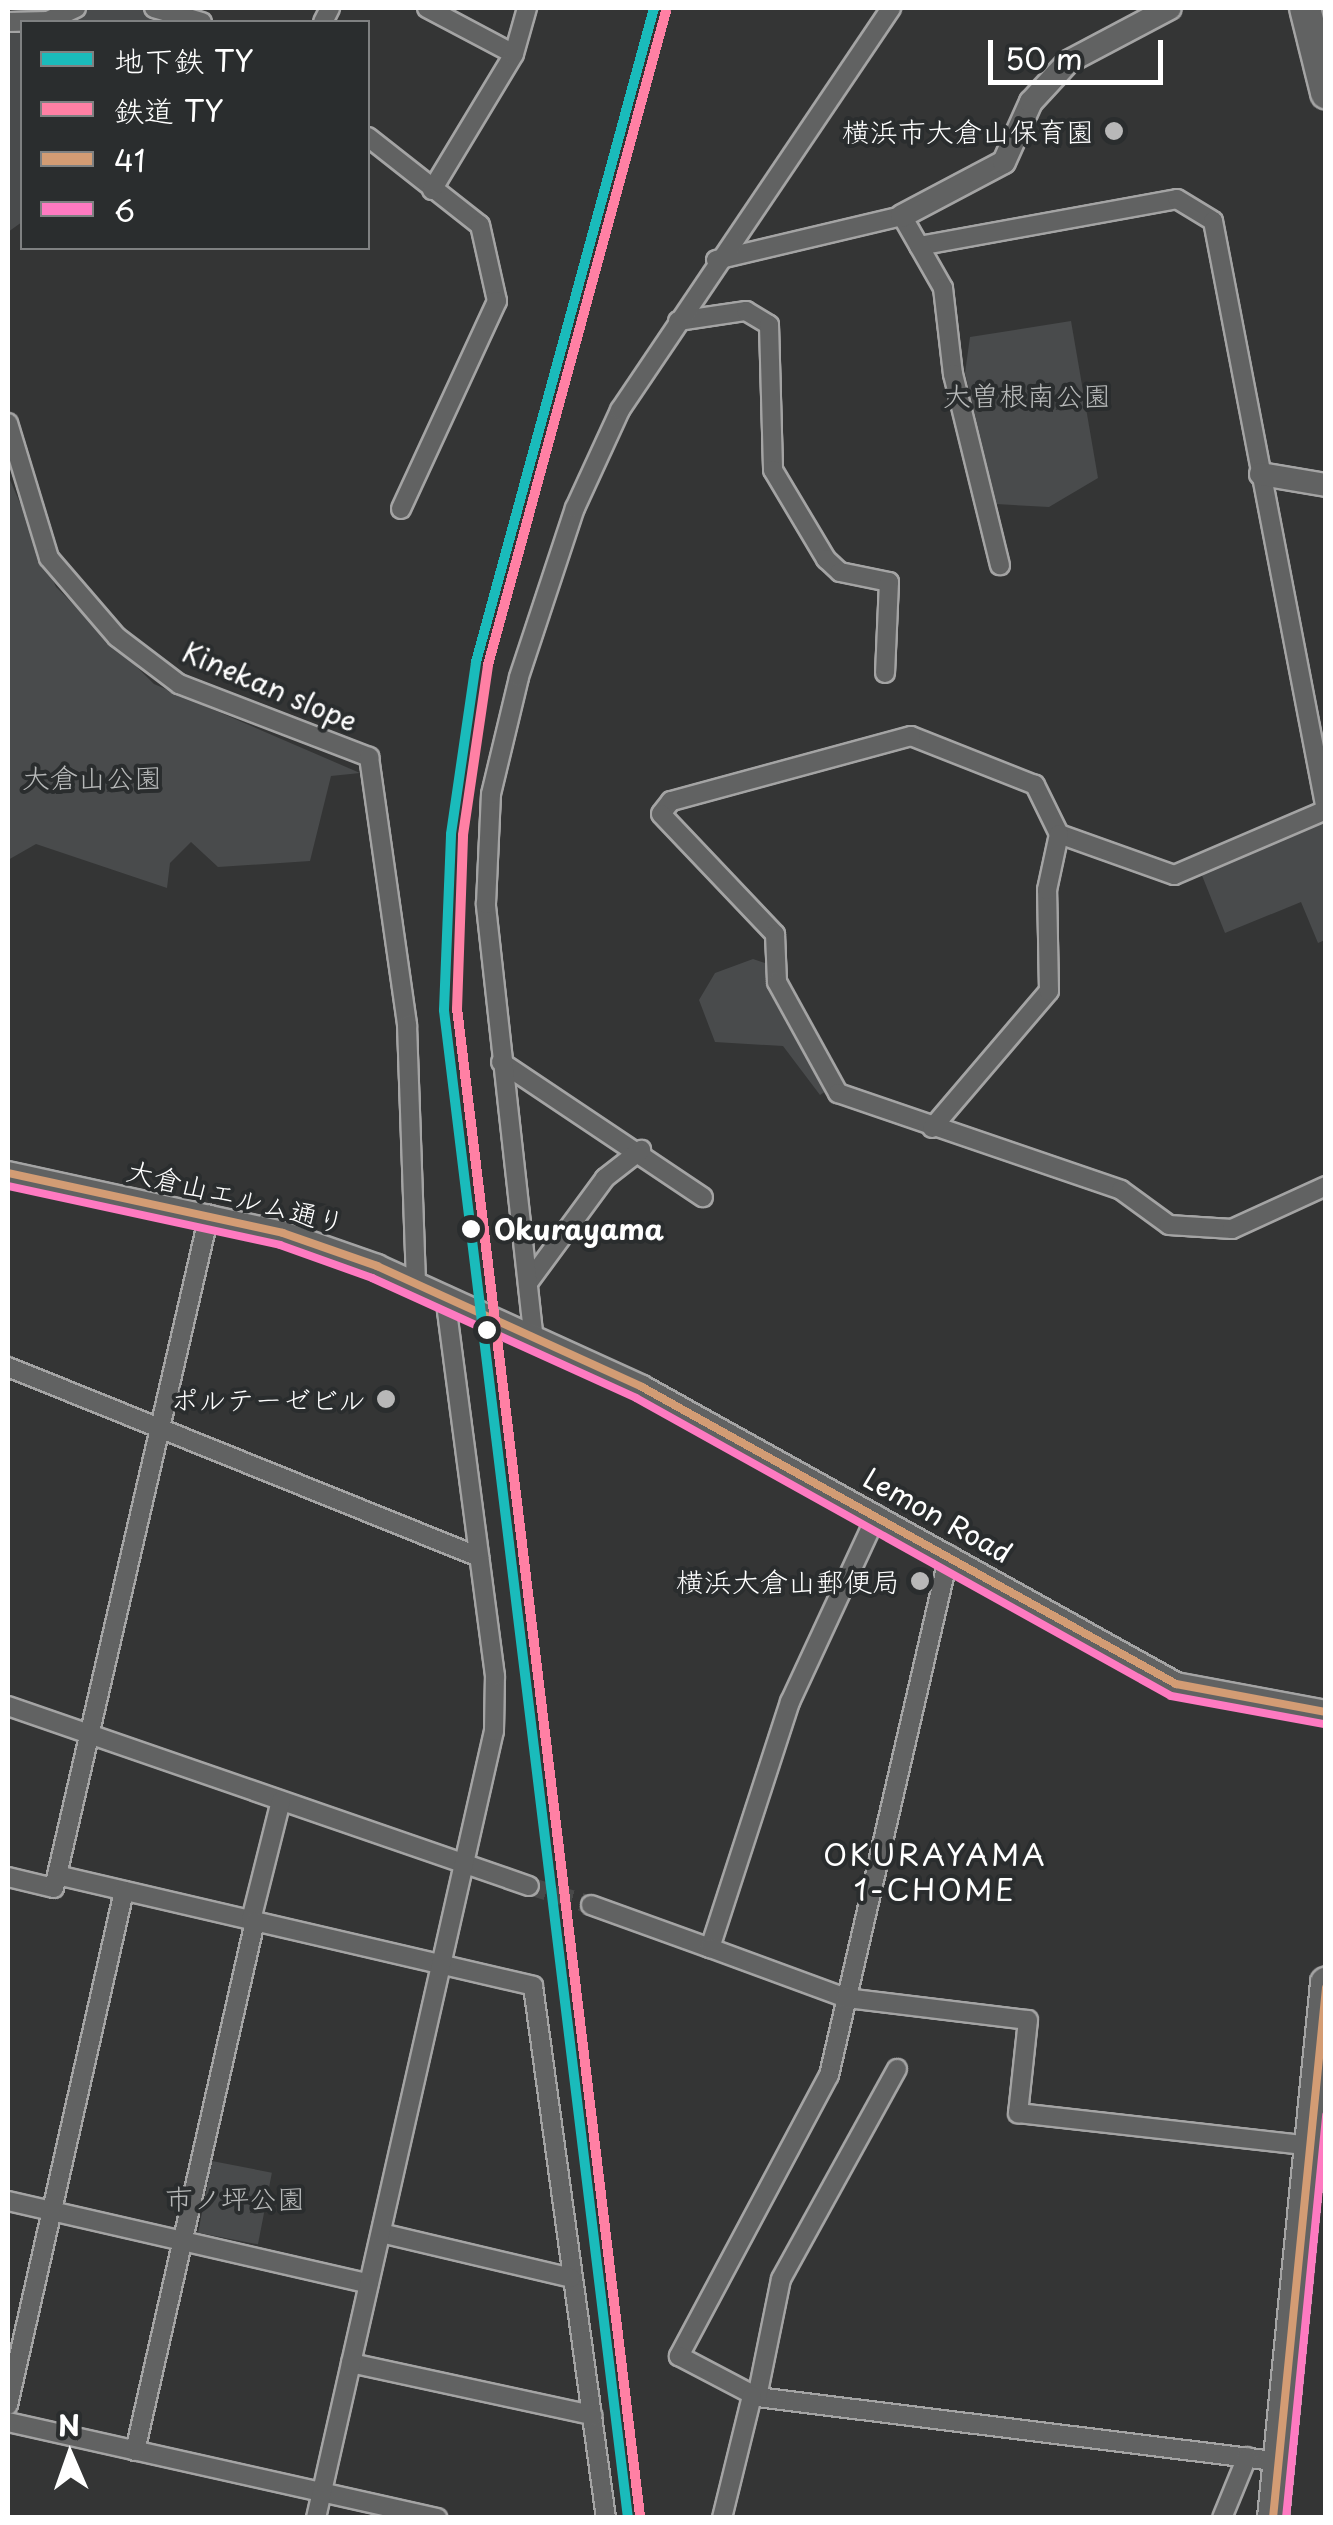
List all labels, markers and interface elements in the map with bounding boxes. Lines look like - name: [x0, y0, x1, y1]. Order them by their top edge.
- legend: [20, 20, 370, 250]
- scale bar: [993, 20, 1168, 82]
- text: 50 m: [1005, 35, 1083, 80]
- text: 地下鉄 TY: [114, 37, 253, 82]
- text: 鉄道 TY: [114, 87, 223, 132]
- place label: 横浜市大倉山保育園: [842, 114, 1094, 148]
- marker: 横浜市大倉山保育園: [1103, 120, 1125, 142]
- text: 41: [114, 137, 146, 182]
- text: 6: [114, 187, 135, 232]
- park label: 大曽根南公園: [943, 378, 1111, 412]
- street label: Kinekan slope: [178, 634, 362, 738]
- park label: 大倉山公園: [22, 760, 162, 794]
- street label: 大倉山エルム通り: [123, 1153, 349, 1239]
- place label: Okurayama: [494, 1212, 664, 1246]
- marker: Okurayama: [458, 1216, 484, 1242]
- unlabelled marker: [477, 1320, 497, 1340]
- place label: ポルテーゼビル: [170, 1382, 366, 1416]
- marker: ポルテーゼビル: [375, 1388, 397, 1410]
- street label: Lemon Road: [858, 1461, 1018, 1569]
- place label: 横浜大倉山郵便局: [676, 1564, 900, 1598]
- marker: 横浜大倉山郵便局: [909, 1570, 931, 1592]
- district label: OKURAYAMA 1-CHOME: [825, 1836, 1045, 1906]
- park label: 市ノ坪公園: [165, 2181, 305, 2215]
- text: N: [57, 2403, 81, 2446]
- north arrow: [20, 2405, 120, 2505]

